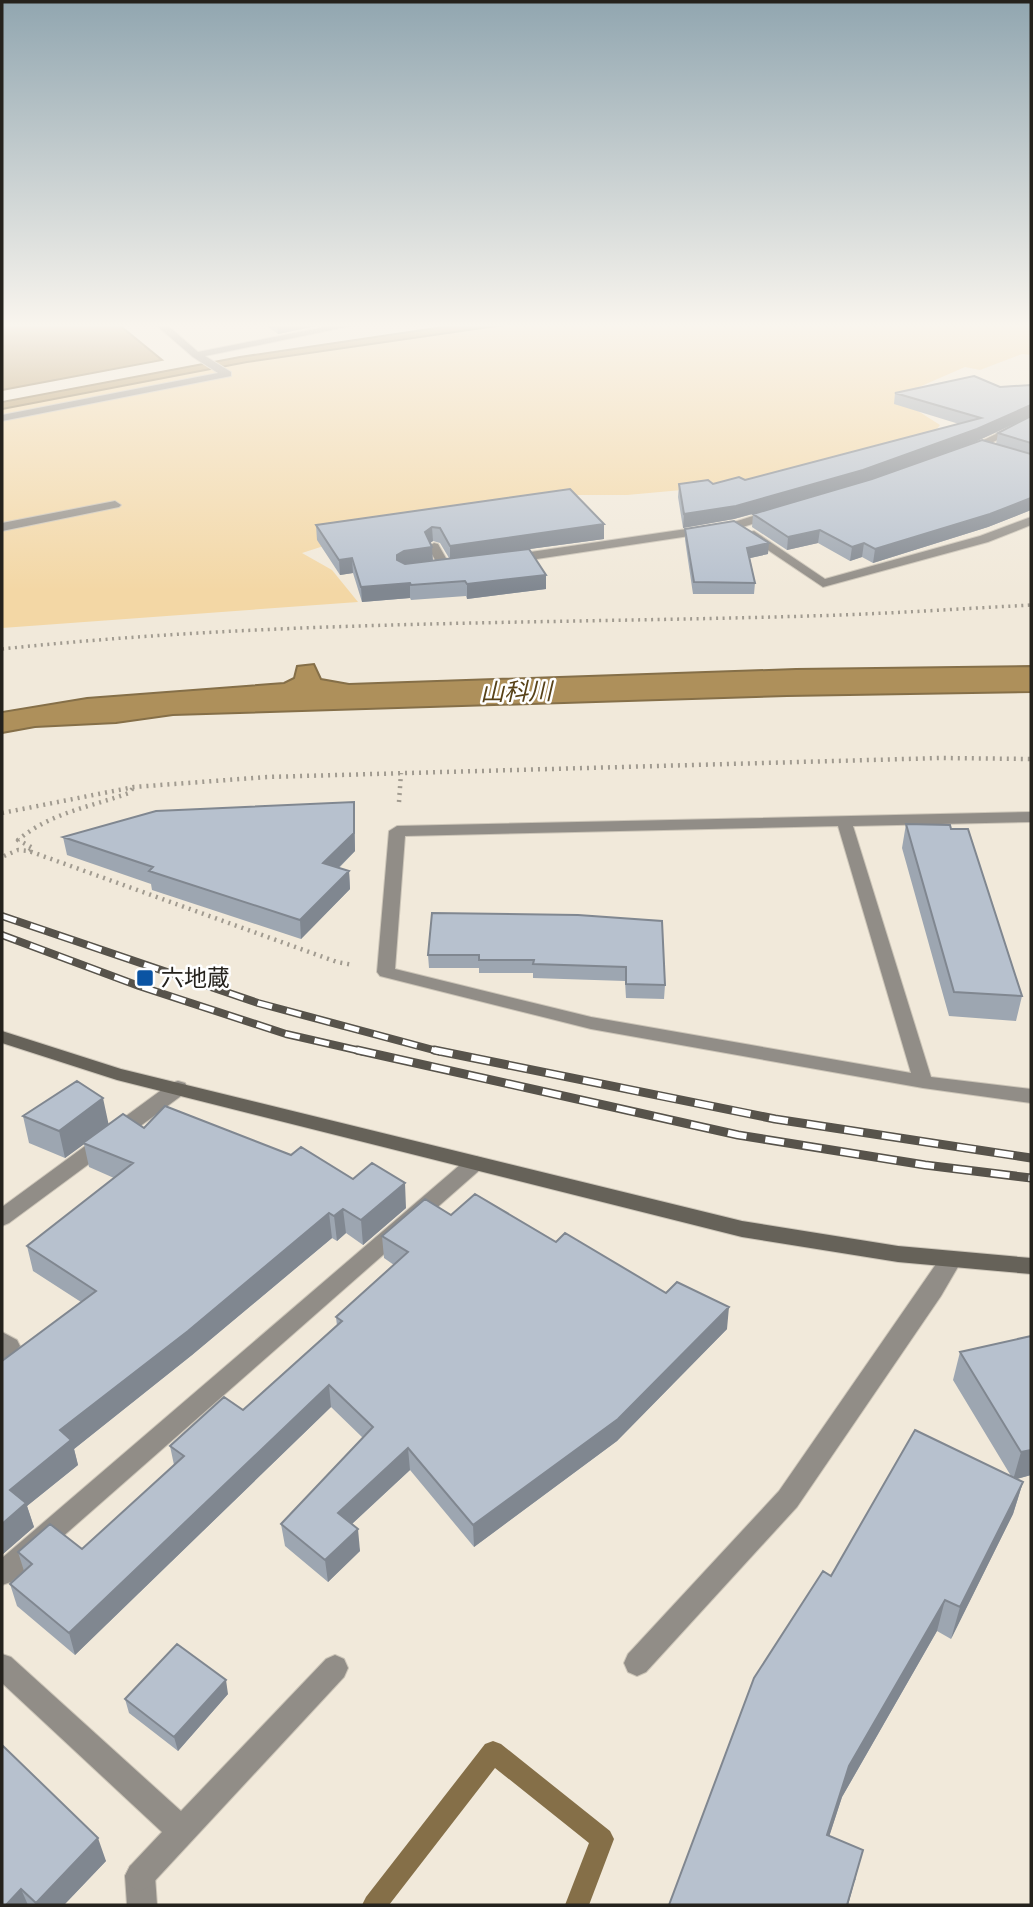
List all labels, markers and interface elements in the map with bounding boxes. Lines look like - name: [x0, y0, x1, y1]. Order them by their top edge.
- water label: 山科川: [480, 673, 555, 708]
- place label: 六地蔵: [161, 961, 230, 993]
- marker: 六地蔵: [135, 968, 155, 988]

